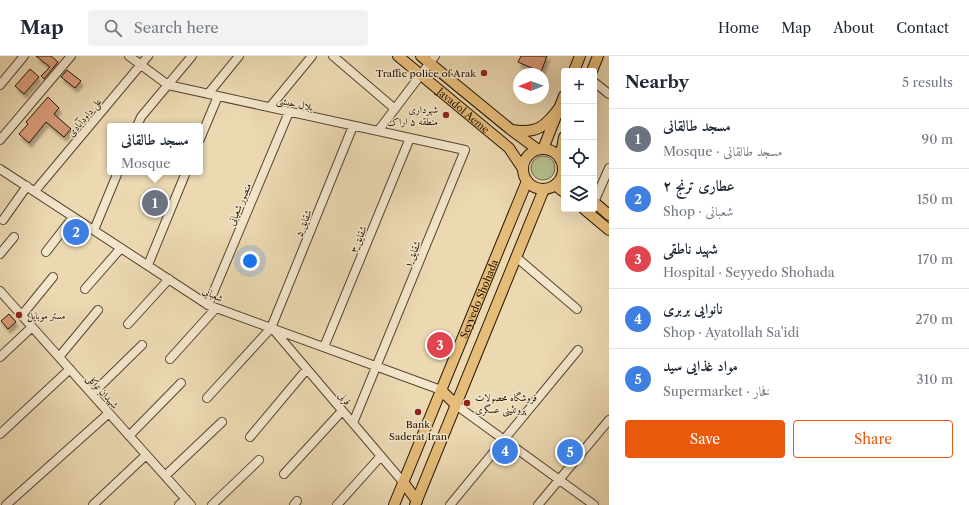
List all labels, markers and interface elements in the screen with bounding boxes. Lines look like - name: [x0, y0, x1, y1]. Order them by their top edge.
- search box: [88, 10, 368, 46]
- text: Map: [20, 16, 64, 39]
- icon: search: [102, 17, 124, 39]
- text: Search here: [134, 18, 219, 37]
- text: Home: [718, 19, 759, 37]
- text: Map: [781, 19, 811, 37]
- text: About: [833, 19, 874, 37]
- text: Contact: [896, 19, 949, 37]
- place label: Traffic police of Arak: [376, 67, 477, 80]
- marker: Traffic police of Arak: [479, 68, 489, 78]
- north arrow: [513, 68, 549, 104]
- map controls: [561, 68, 597, 212]
- button: +: [561, 68, 597, 104]
- text: Nearby: [625, 72, 689, 92]
- text: 5 results: [902, 74, 953, 90]
- street label: Javadol Aeme: [433, 84, 492, 136]
- street label: بلال حبشی: [275, 93, 314, 115]
- street label: علی داودآبادی: [64, 95, 105, 140]
- place label: شهرداری منطقه ۵ اراک: [387, 103, 438, 128]
- button: −: [561, 104, 597, 140]
- marker: شهرداری منطقه ۵ اراک: [441, 110, 451, 120]
- text: مسجد طالقانی: [663, 116, 731, 135]
- popup: [107, 123, 203, 175]
- text: مسجد طالقانی: [121, 130, 189, 149]
- text: 1: [635, 131, 641, 147]
- text: 90 m: [922, 131, 953, 147]
- button: locate: [561, 140, 597, 176]
- text: Mosque · مسجد طالقانی: [663, 143, 782, 159]
- text: Mosque: [121, 155, 171, 171]
- button: layers: [561, 176, 597, 212]
- text: عطاری ترنج ۲: [663, 176, 735, 195]
- street label: منصور شعبانی: [225, 181, 254, 227]
- pin: 1: [142, 188, 168, 218]
- text: 2: [634, 191, 642, 207]
- text: 150 m: [917, 191, 953, 207]
- text: Shop · شعبانی: [663, 203, 733, 219]
- street label: شقایق ۵: [292, 207, 315, 239]
- pin: 2: [63, 217, 89, 247]
- street label: شقایق ۳: [347, 223, 370, 255]
- street label: شقایق ۱: [401, 238, 424, 270]
- text: شهید ناطقی: [663, 239, 718, 258]
- your location: [240, 251, 260, 271]
- text: 3: [634, 251, 642, 267]
- text: 170 m: [917, 251, 953, 267]
- street label: Seyyedo Shohada: [457, 257, 501, 340]
- text: Hospital · Seyyedo Shohada: [663, 264, 835, 280]
- street label: شعبانی: [200, 284, 226, 305]
- text: نانوایی بربری: [663, 299, 723, 318]
- place label: مستر موبایل: [27, 309, 66, 323]
- marker: مستر موبایل: [14, 310, 24, 320]
- text: 4: [634, 311, 642, 327]
- text: 270 m: [915, 311, 953, 327]
- text: Shop · Ayatollah Sa'idi: [663, 324, 799, 340]
- pin: 3: [427, 330, 453, 360]
- text: مواد غذایی سید: [663, 356, 738, 375]
- street label: شهیدان توکلی: [83, 371, 122, 412]
- text: 5: [634, 371, 642, 387]
- text: 310 m: [917, 371, 953, 387]
- text: Supermarket · فخار: [663, 383, 770, 399]
- street label: قرنی: [335, 389, 354, 408]
- place label: فروشگاه محصولات پروتئینی عسگری: [475, 391, 537, 417]
- marker: فروشگاه محصولات پروتئینی عسگری: [462, 398, 472, 408]
- marker: Bank Saderat Iran: [413, 407, 423, 417]
- place label: Bank Saderat Iran: [389, 418, 448, 443]
- button: Save: [625, 420, 785, 458]
- button: Share: [793, 420, 953, 458]
- pin: 4: [492, 436, 518, 466]
- pin: 5: [557, 437, 583, 467]

